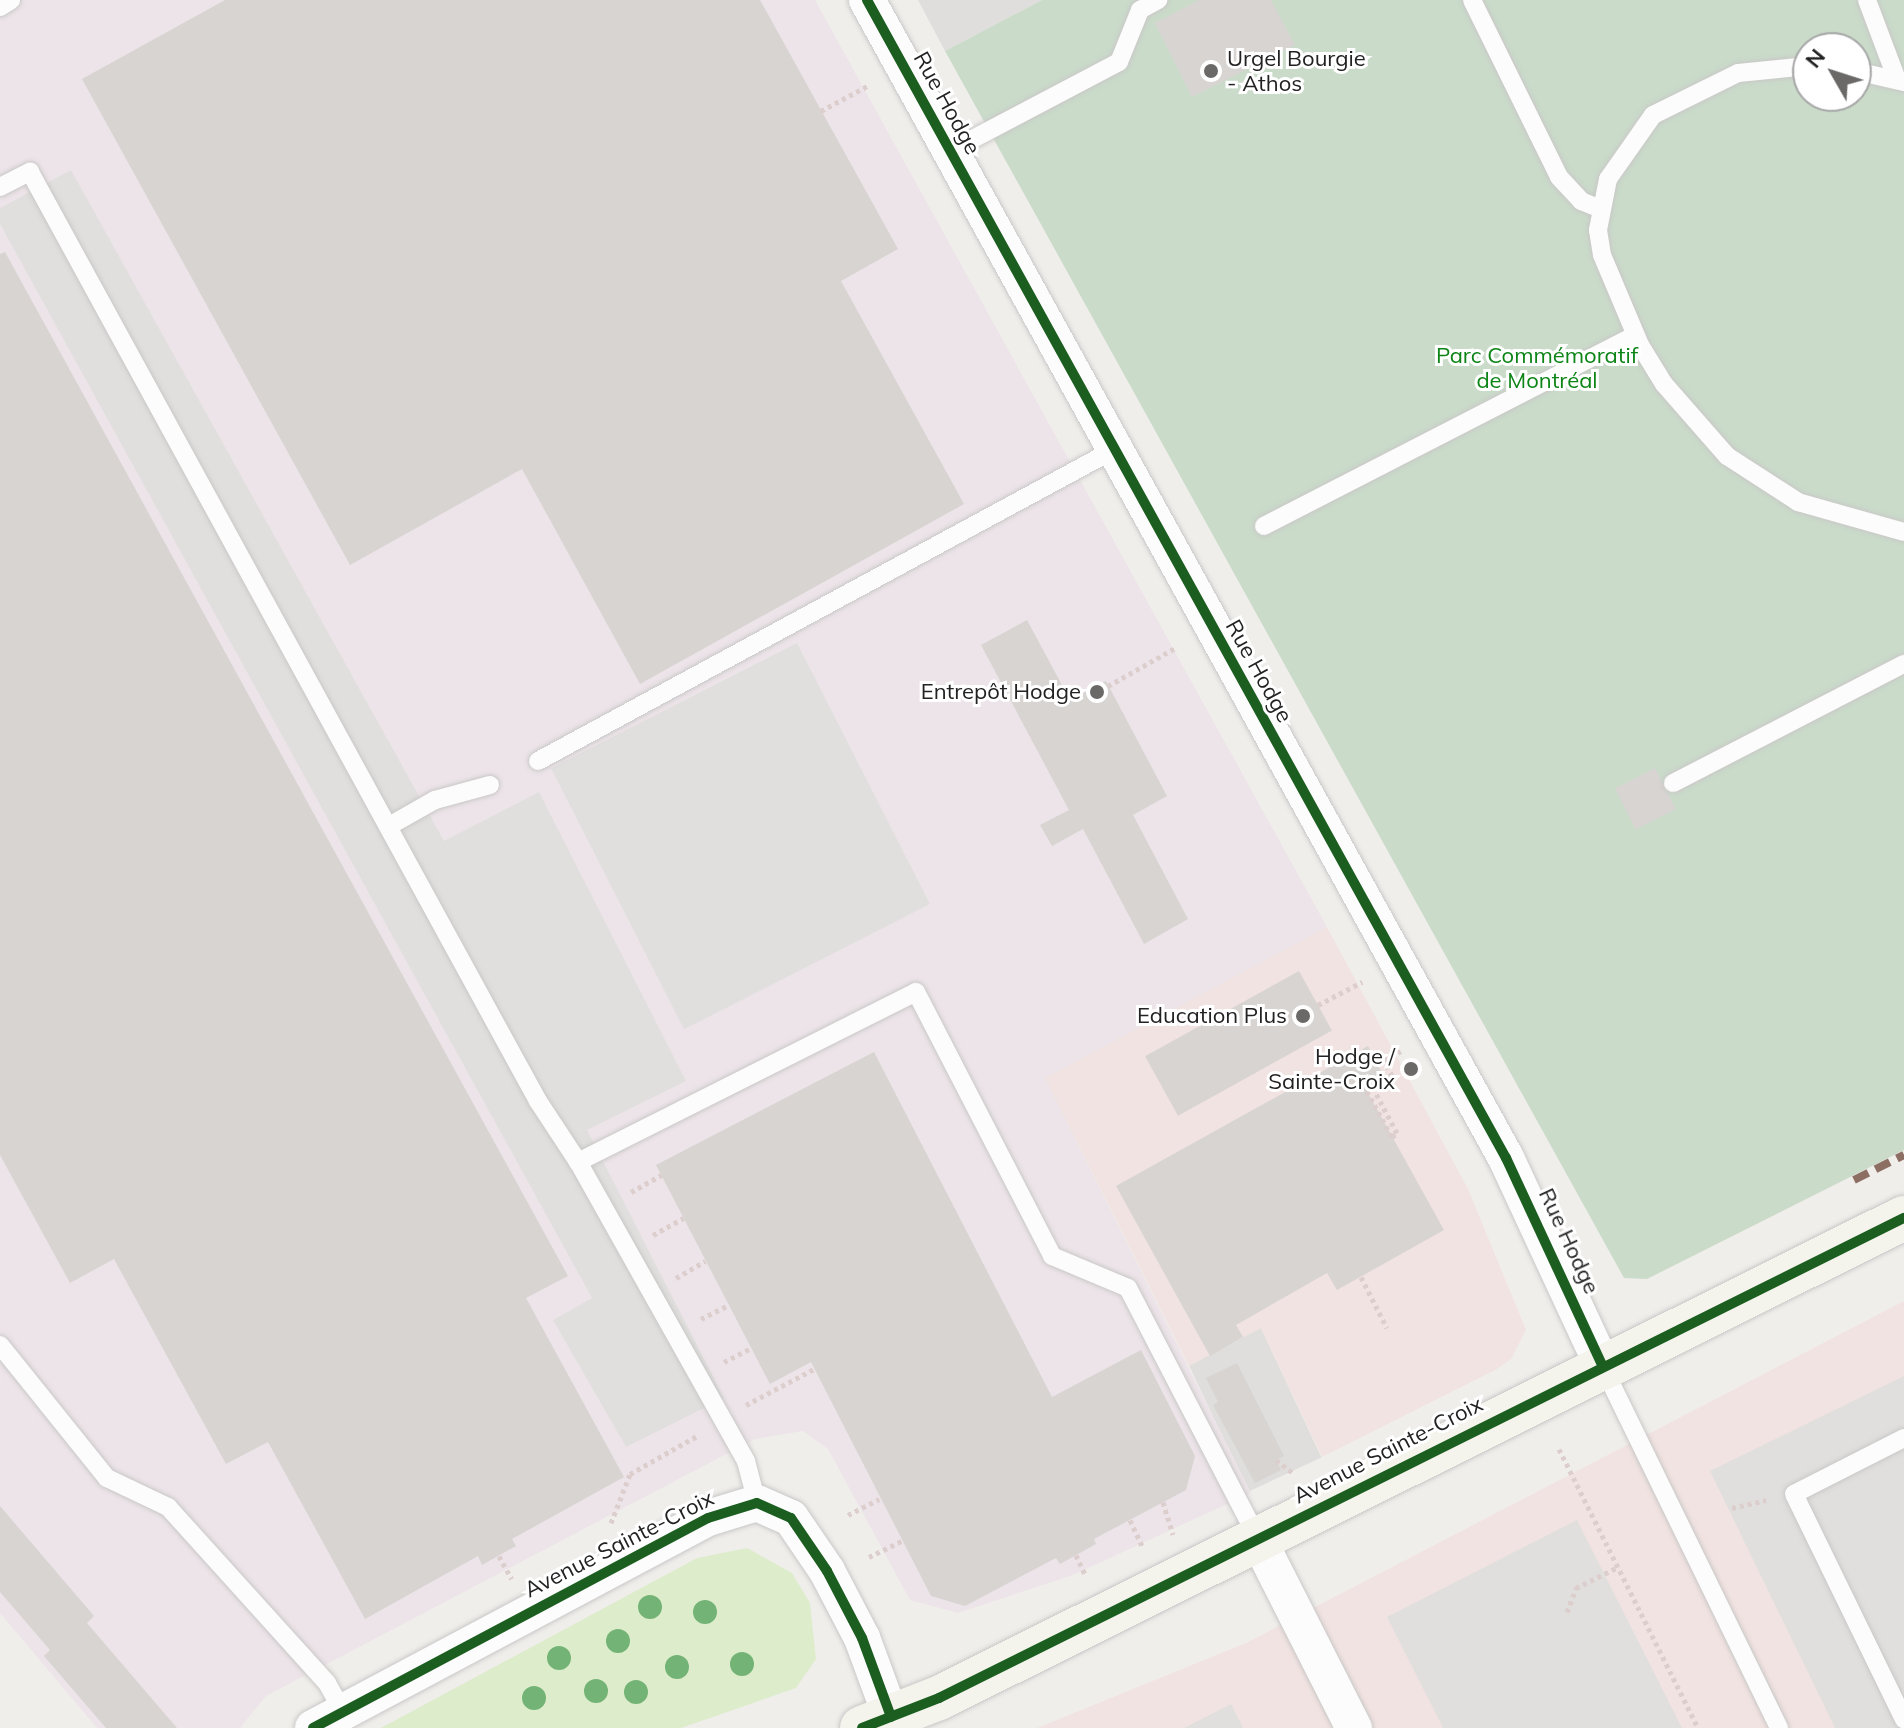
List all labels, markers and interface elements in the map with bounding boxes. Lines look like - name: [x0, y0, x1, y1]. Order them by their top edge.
- north arrow: [1792, 32, 1872, 112]
- text: N: [1799, 43, 1831, 73]
- place label: Urgel Bourgie - Athos: [1227, 45, 1366, 96]
- street label: Rue Hodge: [908, 47, 986, 159]
- marker: Urgel Bourgie - Athos: [1202, 62, 1220, 80]
- park label: Parc Commémoratif de Montréal: [1436, 342, 1638, 394]
- street label: Rue Hodge: [1220, 615, 1298, 727]
- place label: Entrepôt Hodge: [921, 679, 1081, 705]
- marker: Entrepôt Hodge: [1088, 683, 1106, 701]
- place label: Education Plus: [1137, 1003, 1287, 1029]
- marker: Education Plus: [1294, 1007, 1312, 1025]
- place label: Hodge / Sainte-Croix: [1268, 1043, 1395, 1094]
- marker: Hodge / Sainte-Croix: [1402, 1060, 1420, 1078]
- street label: Rue Hodge: [1533, 1184, 1605, 1298]
- street label: Avenue Sainte-Croix: [1289, 1391, 1487, 1509]
- street label: Avenue Sainte-Croix: [520, 1485, 718, 1603]

